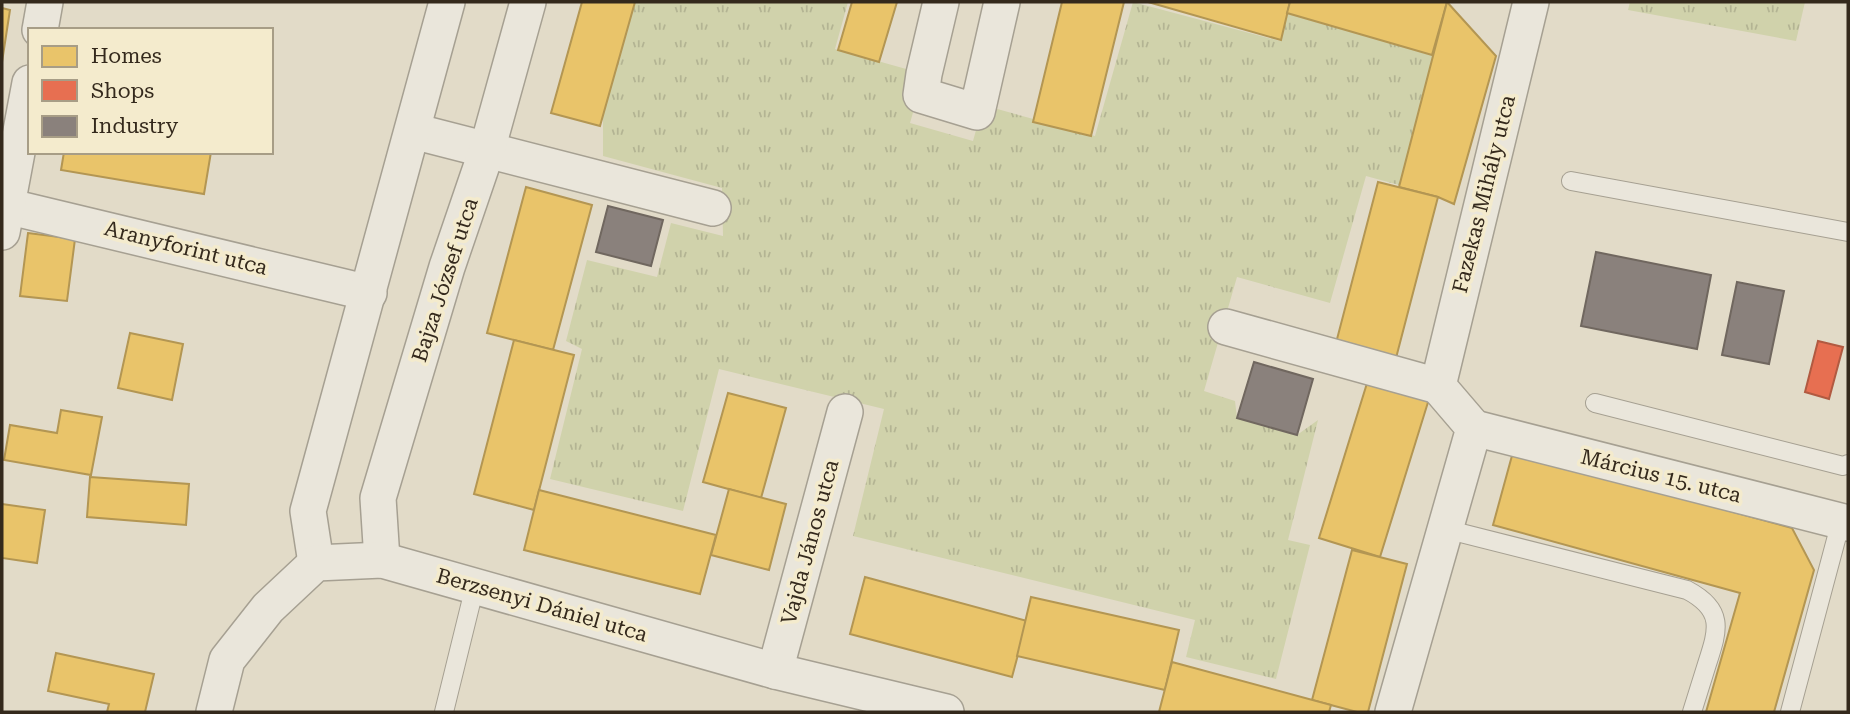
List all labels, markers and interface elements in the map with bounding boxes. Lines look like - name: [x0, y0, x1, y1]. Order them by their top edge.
- legend: [28, 28, 273, 154]
- text: Homes: [91, 44, 162, 68]
- text: Shops: [91, 79, 154, 103]
- street label: Fazekas Mihály utca: [1448, 92, 1520, 295]
- text: Industry: [91, 114, 179, 138]
- street label: Bajza József utca: [407, 194, 483, 365]
- street label: Aranyforint utca: [102, 216, 271, 280]
- street label: Március 15. utca: [1578, 444, 1744, 508]
- street label: Vajda János utca: [776, 456, 844, 627]
- street label: Berzsenyi Dániel utca: [434, 563, 651, 647]

